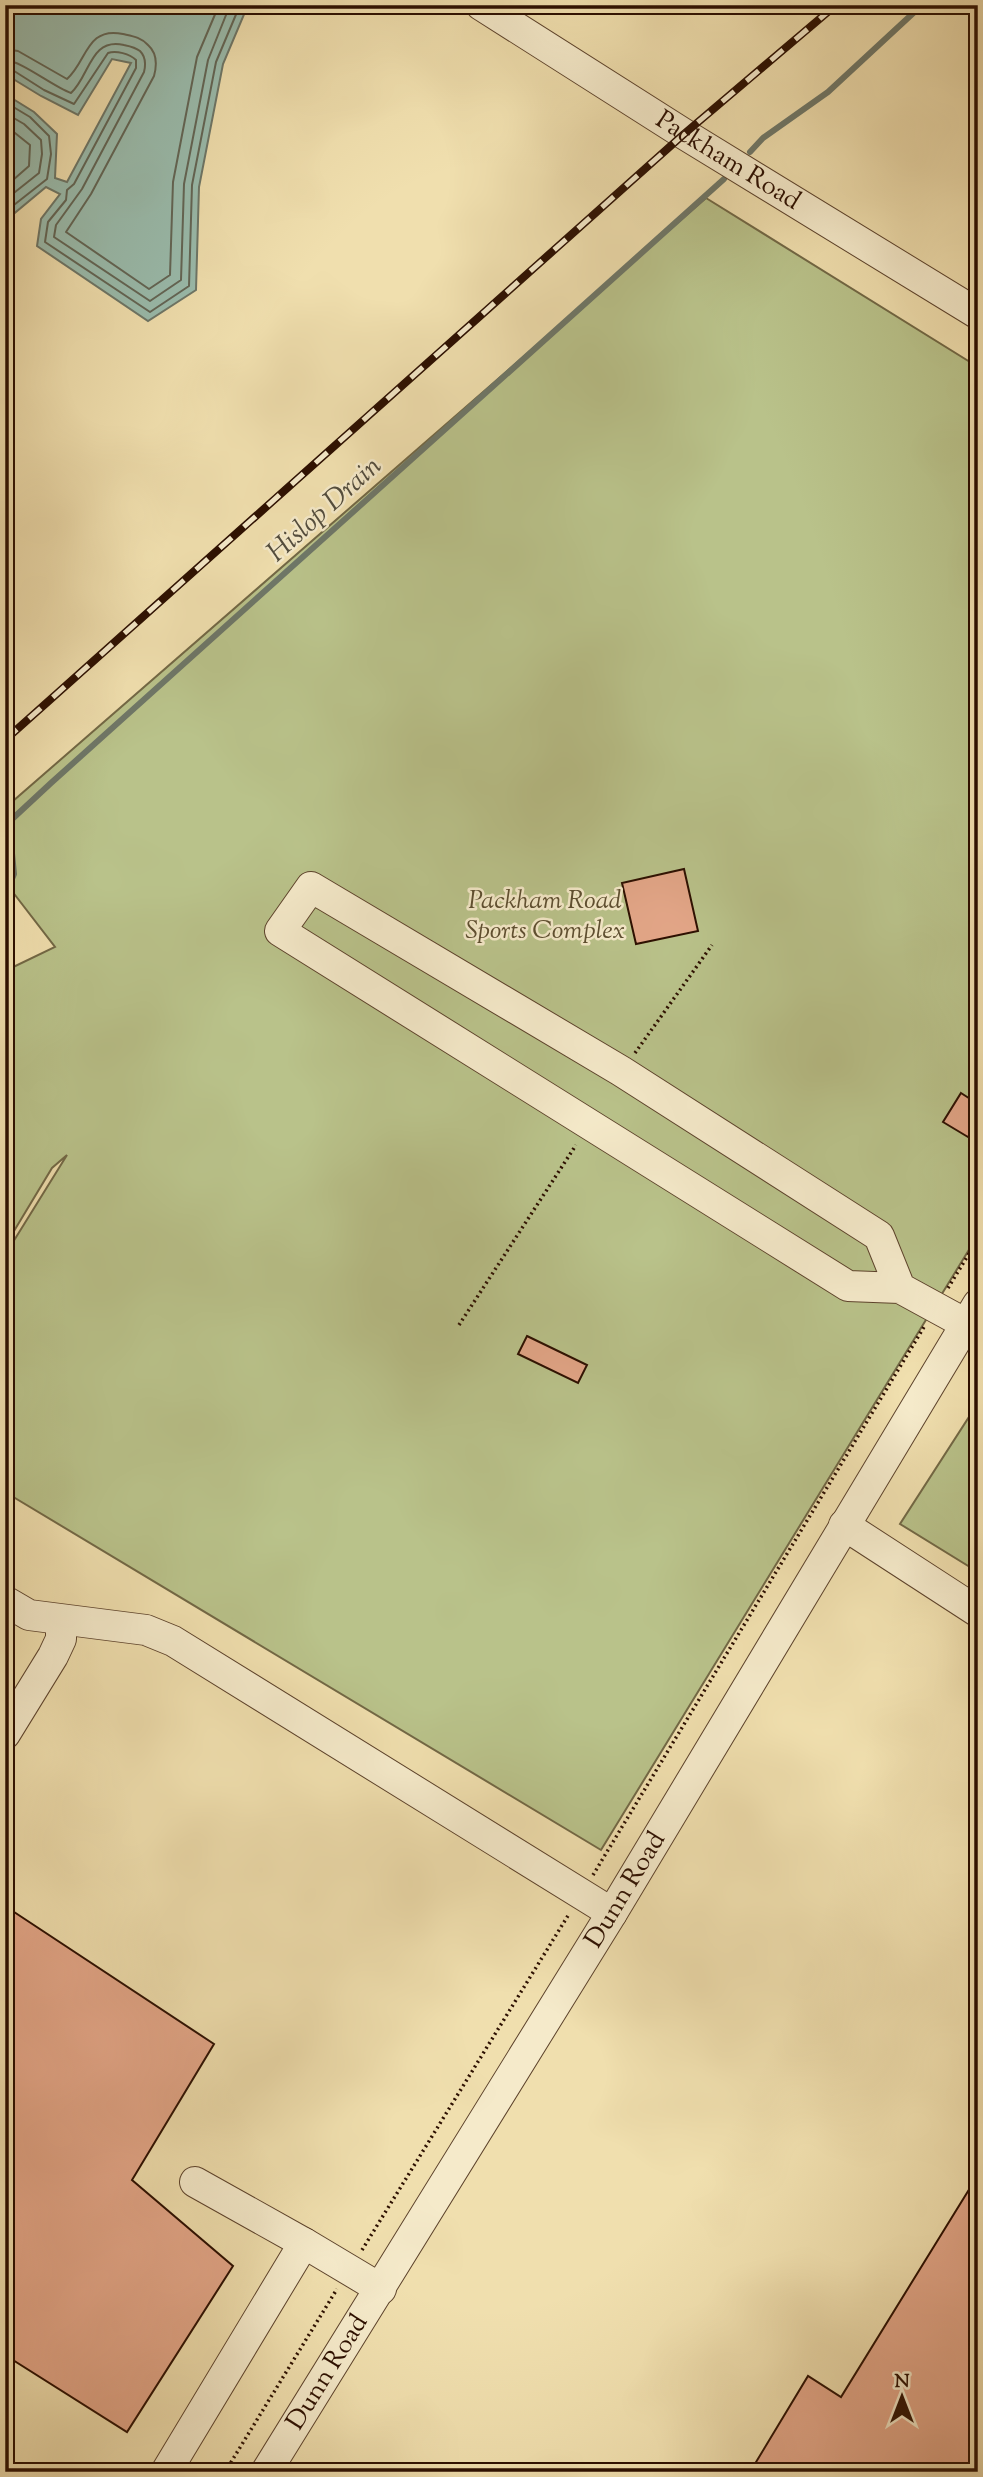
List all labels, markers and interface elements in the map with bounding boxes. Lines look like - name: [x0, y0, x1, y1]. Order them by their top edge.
- street label: Packham Road: [648, 102, 808, 220]
- water label: Hislop Drain: [259, 447, 392, 573]
- park label: Packham Road Sports Complex: [465, 883, 625, 950]
- street label: Dunn Road: [576, 1825, 675, 1956]
- street label: Dunn Road: [278, 2307, 378, 2438]
- north arrow: [867, 2362, 937, 2432]
- text: N: [894, 2369, 910, 2396]

